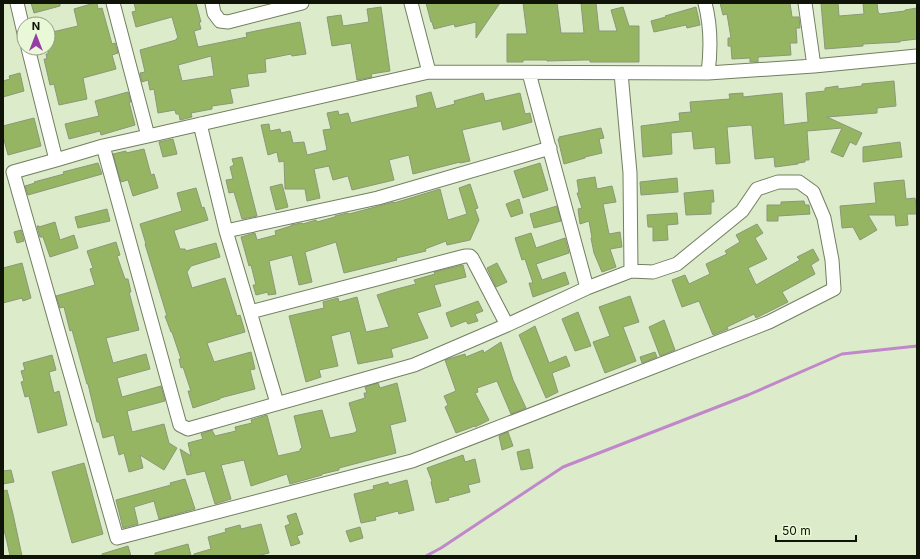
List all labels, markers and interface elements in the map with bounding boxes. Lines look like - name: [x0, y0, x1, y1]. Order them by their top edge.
- north arrow: [16, 16, 56, 56]
- text: N: [32, 19, 40, 33]
- scale bar: [776, 517, 856, 543]
- text: 50 m: [782, 523, 811, 538]

